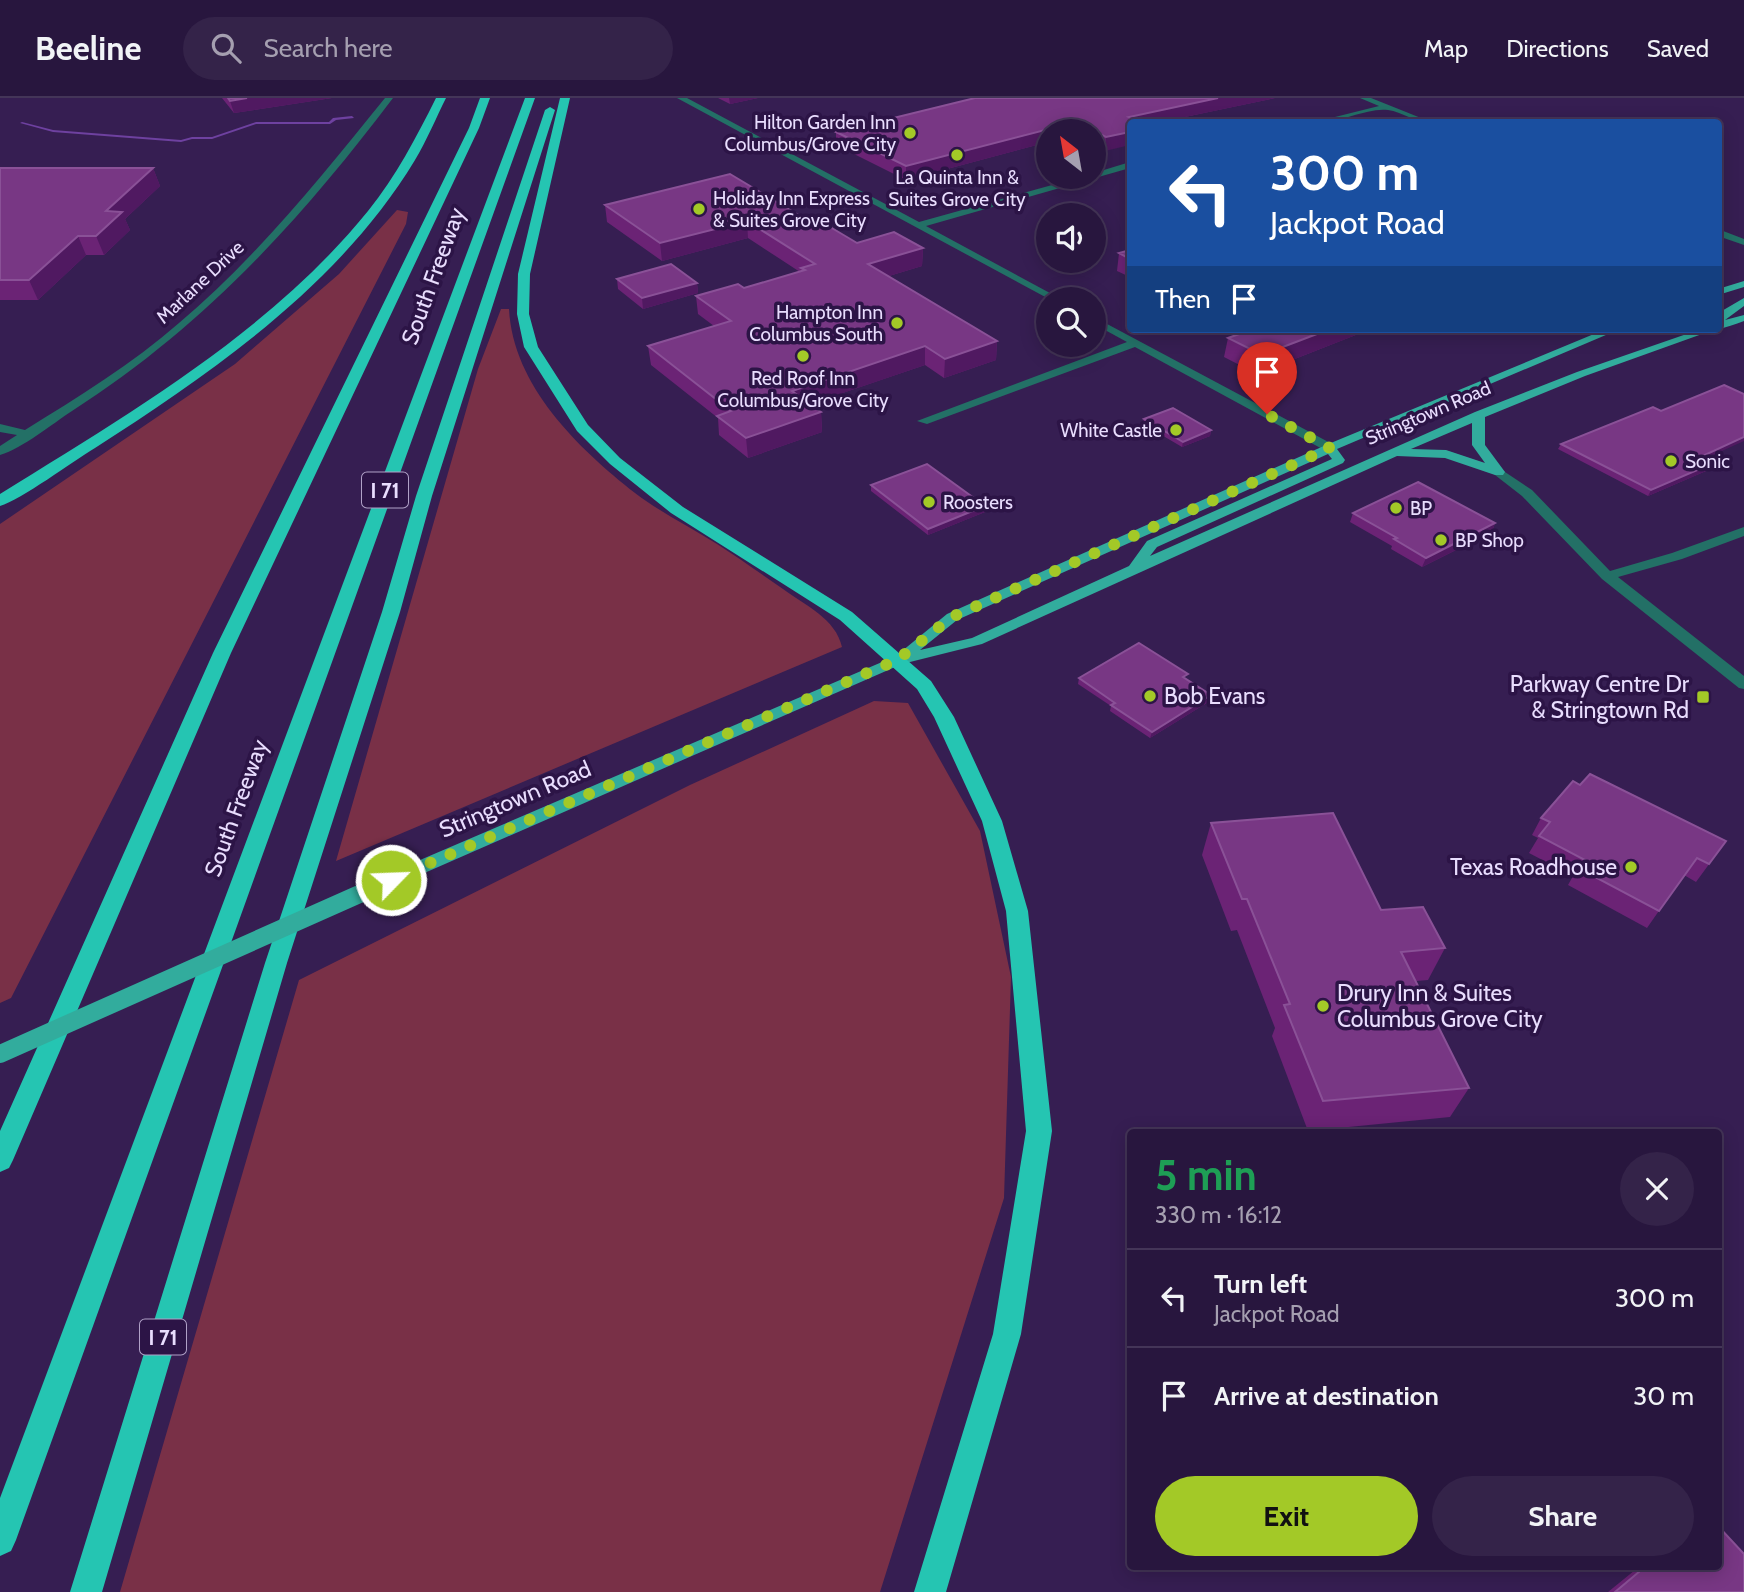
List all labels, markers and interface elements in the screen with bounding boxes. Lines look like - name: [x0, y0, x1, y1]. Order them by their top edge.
- search box: [183, 17, 673, 80]
- text: Beeline: [35, 28, 141, 68]
- icon: search: [207, 29, 245, 67]
- text: Search here: [263, 32, 393, 64]
- text: Map: [1424, 34, 1468, 63]
- text: Directions: [1506, 34, 1609, 63]
- text: Saved: [1647, 34, 1709, 63]
- place label: Hilton Garden Inn Columbus/Grove City: [725, 111, 896, 156]
- north arrow: [1036, 119, 1106, 189]
- map controls: [1036, 119, 1106, 357]
- marker: Hilton Garden Inn Columbus/Grove City: [902, 125, 918, 141]
- text: 300 m: [1270, 143, 1419, 202]
- marker: La Quinta Inn & Suites Grove City: [949, 147, 965, 163]
- icon: left: [1155, 147, 1246, 238]
- place label: La Quinta Inn & Suites Grove City: [888, 166, 1026, 211]
- place label: Holiday Inn Express & Suites Grove City: [713, 187, 870, 232]
- marker: Holiday Inn Express & Suites Grove City: [691, 201, 707, 217]
- street label: South Freeway: [395, 203, 471, 348]
- button: sound: [1036, 203, 1106, 273]
- text: Jackpot Road: [1270, 203, 1445, 242]
- street label: Marlane Drive: [151, 235, 249, 328]
- icon: arrive: [1225, 280, 1263, 318]
- text: Then: [1155, 283, 1211, 315]
- button: search: [1036, 287, 1106, 357]
- place label: Hampton Inn Columbus South: [749, 301, 883, 346]
- marker: Hampton Inn Columbus South: [889, 315, 905, 331]
- pin: [1237, 342, 1297, 414]
- marker: Red Roof Inn Columbus/Grove City: [795, 348, 811, 364]
- icon: arrive: [1248, 353, 1286, 391]
- place label: Red Roof Inn Columbus/Grove City: [717, 367, 889, 412]
- street label: Stringtown Road: [1362, 376, 1494, 450]
- place label: White Castle: [1060, 419, 1162, 442]
- marker: White Castle: [1168, 422, 1184, 438]
- place label: Sonic: [1685, 450, 1730, 473]
- marker: Sonic: [1663, 453, 1679, 469]
- road number: I 71: [362, 472, 408, 508]
- place label: Roosters: [943, 491, 1013, 514]
- marker: Roosters: [921, 494, 937, 510]
- place label: BP: [1410, 497, 1432, 520]
- marker: BP: [1388, 500, 1404, 516]
- place label: BP Shop: [1455, 529, 1524, 552]
- marker: BP Shop: [1433, 532, 1449, 548]
- place label: Parkway Centre Dr & Stringtown Rd: [1510, 670, 1690, 724]
- place label: Bob Evans: [1164, 682, 1265, 710]
- marker: Bob Evans: [1142, 688, 1158, 704]
- marker: Parkway Centre Dr & Stringtown Rd: [1695, 689, 1711, 705]
- street label: South Freeway: [198, 735, 274, 880]
- street label: Stringtown Road: [435, 754, 595, 844]
- position arrow: [354, 843, 428, 917]
- place label: Texas Roadhouse: [1450, 853, 1617, 881]
- marker: Texas Roadhouse: [1623, 859, 1639, 875]
- place label: Drury Inn & Suites Columbus Grove City: [1337, 979, 1543, 1033]
- marker: Drury Inn & Suites Columbus Grove City: [1315, 998, 1331, 1014]
- text: 5 min: [1155, 1149, 1257, 1201]
- button: close: [1620, 1152, 1694, 1226]
- text: 330 m · 16:12: [1155, 1201, 1282, 1229]
- text: Turn left: [1214, 1268, 1307, 1300]
- icon: left: [1155, 1279, 1193, 1317]
- text: 300 m: [1615, 1282, 1694, 1314]
- text: Jackpot Road: [1214, 1300, 1340, 1328]
- road number: I 71: [140, 1320, 186, 1354]
- icon: arrive: [1155, 1377, 1193, 1415]
- text: Arrive at destination: [1214, 1380, 1439, 1412]
- text: 30 m: [1633, 1380, 1694, 1412]
- button: Exit: [1155, 1476, 1418, 1556]
- button: Share: [1432, 1476, 1694, 1556]

